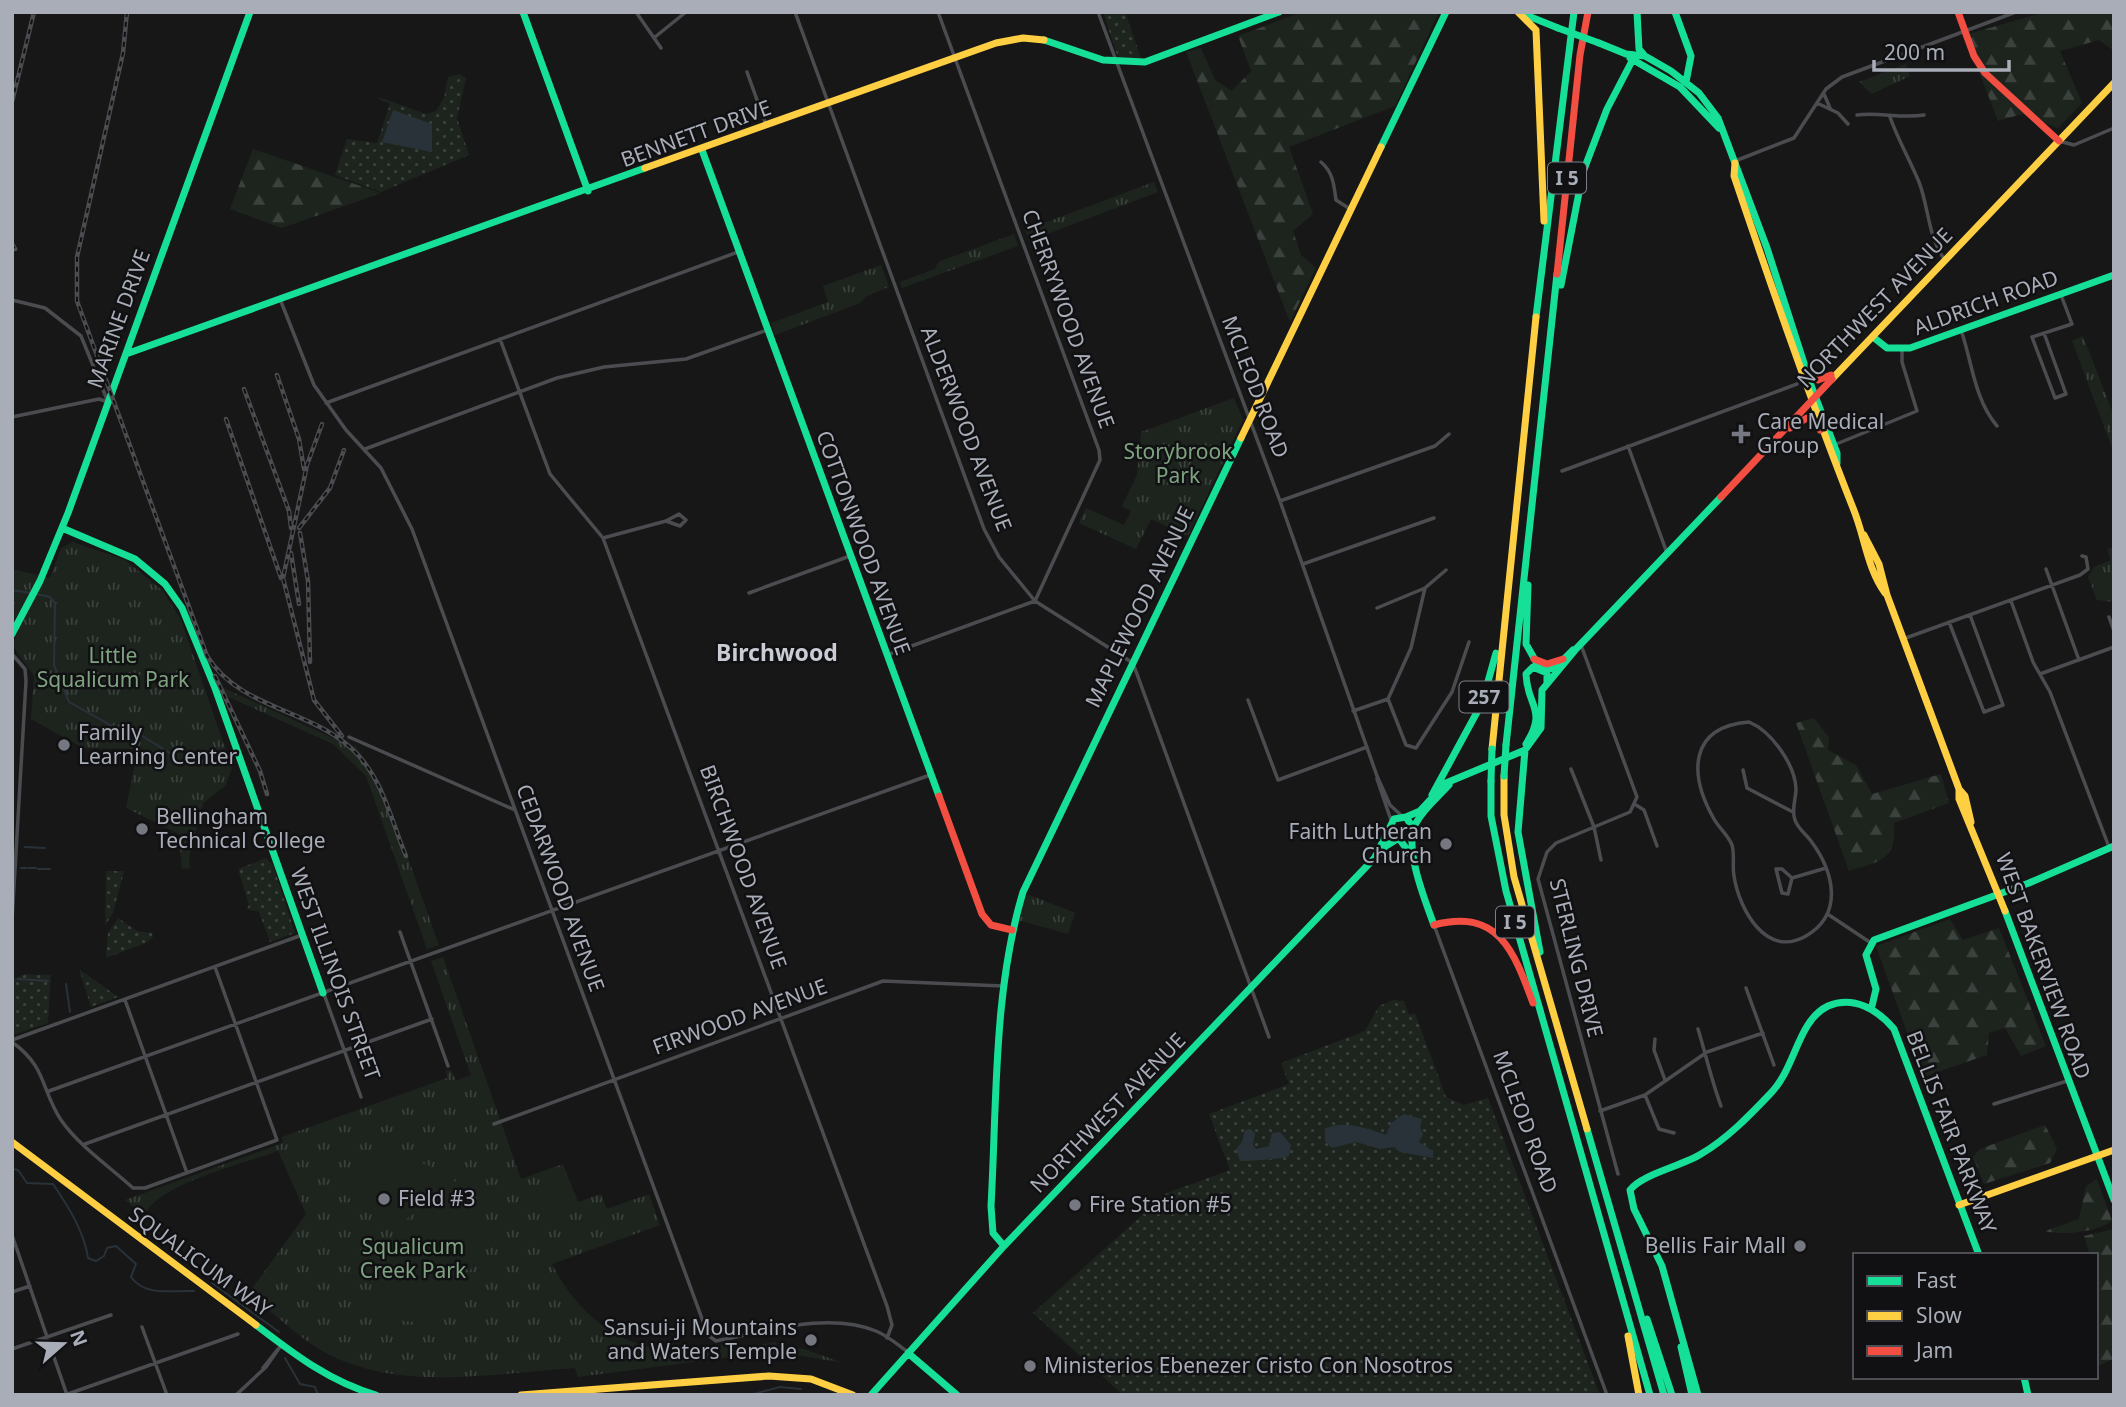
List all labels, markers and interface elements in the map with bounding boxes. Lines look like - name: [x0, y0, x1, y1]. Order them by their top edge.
- scale bar: [1874, 28, 2009, 72]
- text: 200 m: [1884, 38, 1945, 66]
- street label: BENNETT DRIVE: [617, 93, 775, 173]
- road number: I 5: [1548, 162, 1586, 194]
- street label: CHERRYWOOD AVENUE: [1016, 205, 1122, 432]
- street label: NORTHWEST AVENUE: [1790, 221, 1958, 393]
- street label: MARINE DRIVE: [80, 245, 156, 392]
- street label: ALDRICH ROAD: [1909, 263, 2062, 341]
- street label: MCLEOD ROAD: [1216, 312, 1296, 462]
- street label: ALDERWOOD AVENUE: [915, 322, 1019, 535]
- place label: Care Medical Group: [1757, 407, 1884, 459]
- marker: Care Medical Group: [1731, 424, 1751, 444]
- street label: COTTONWOOD AVENUE: [810, 426, 918, 659]
- park label: Storybrook Park: [1124, 437, 1233, 489]
- street label: MAPLEWOOD AVENUE: [1078, 501, 1200, 712]
- district label: Birchwood: [716, 636, 838, 668]
- park label: Little Squalicum Park: [37, 641, 190, 693]
- road number: 257: [1460, 682, 1508, 712]
- place label: Family Learning Center: [78, 718, 238, 770]
- marker: Family Learning Center: [56, 737, 72, 753]
- street label: BIRCHWOOD AVENUE: [694, 761, 794, 973]
- street label: CEDARWOOD AVENUE: [510, 780, 612, 995]
- place label: Bellingham Technical College: [156, 802, 326, 854]
- place label: Faith Lutheran Church: [1288, 817, 1432, 869]
- marker: Bellingham Technical College: [134, 821, 150, 837]
- marker: Faith Lutheran Church: [1438, 836, 1454, 852]
- street label: WEST BAKERVIEW ROAD: [1990, 849, 2098, 1083]
- street label: WEST ILLINOIS STREET: [284, 864, 387, 1084]
- street label: STERLING DRIVE: [1544, 876, 1610, 1040]
- road number: I 5: [1496, 906, 1534, 938]
- street label: FIRWOOD AVENUE: [648, 971, 831, 1061]
- street label: NORTHWEST AVENUE: [1023, 1026, 1191, 1198]
- street label: BELLIS FAIR PARKWAY: [1900, 1026, 2004, 1237]
- street label: MCLEOD ROAD: [1487, 1046, 1565, 1197]
- place label: Field #3: [398, 1184, 476, 1212]
- place label: Fire Station #5: [1089, 1190, 1232, 1218]
- marker: Field #3: [376, 1191, 392, 1207]
- marker: Fire Station #5: [1067, 1197, 1083, 1213]
- street label: SQUALICUM WAY: [123, 1200, 278, 1323]
- place label: Bellis Fair Mall: [1645, 1231, 1786, 1259]
- park label: Squalicum Creek Park: [360, 1232, 467, 1284]
- marker: Bellis Fair Mall: [1792, 1238, 1808, 1254]
- legend: [1853, 1253, 2098, 1379]
- text: Fast: [1916, 1266, 1957, 1294]
- text: Slow: [1916, 1301, 1962, 1329]
- north arrow: [28, 1309, 98, 1379]
- place label: Sansui-ji Mountains and Waters Temple: [604, 1313, 797, 1365]
- text: N: [64, 1326, 94, 1350]
- marker: Sansui-ji Mountains and Waters Temple: [803, 1332, 819, 1348]
- text: Jam: [1914, 1336, 1953, 1364]
- place label: Ministerios Ebenezer Cristo Con Nosotros: [1044, 1351, 1453, 1379]
- marker: Ministerios Ebenezer Cristo Con Nosotros: [1022, 1358, 1038, 1374]

